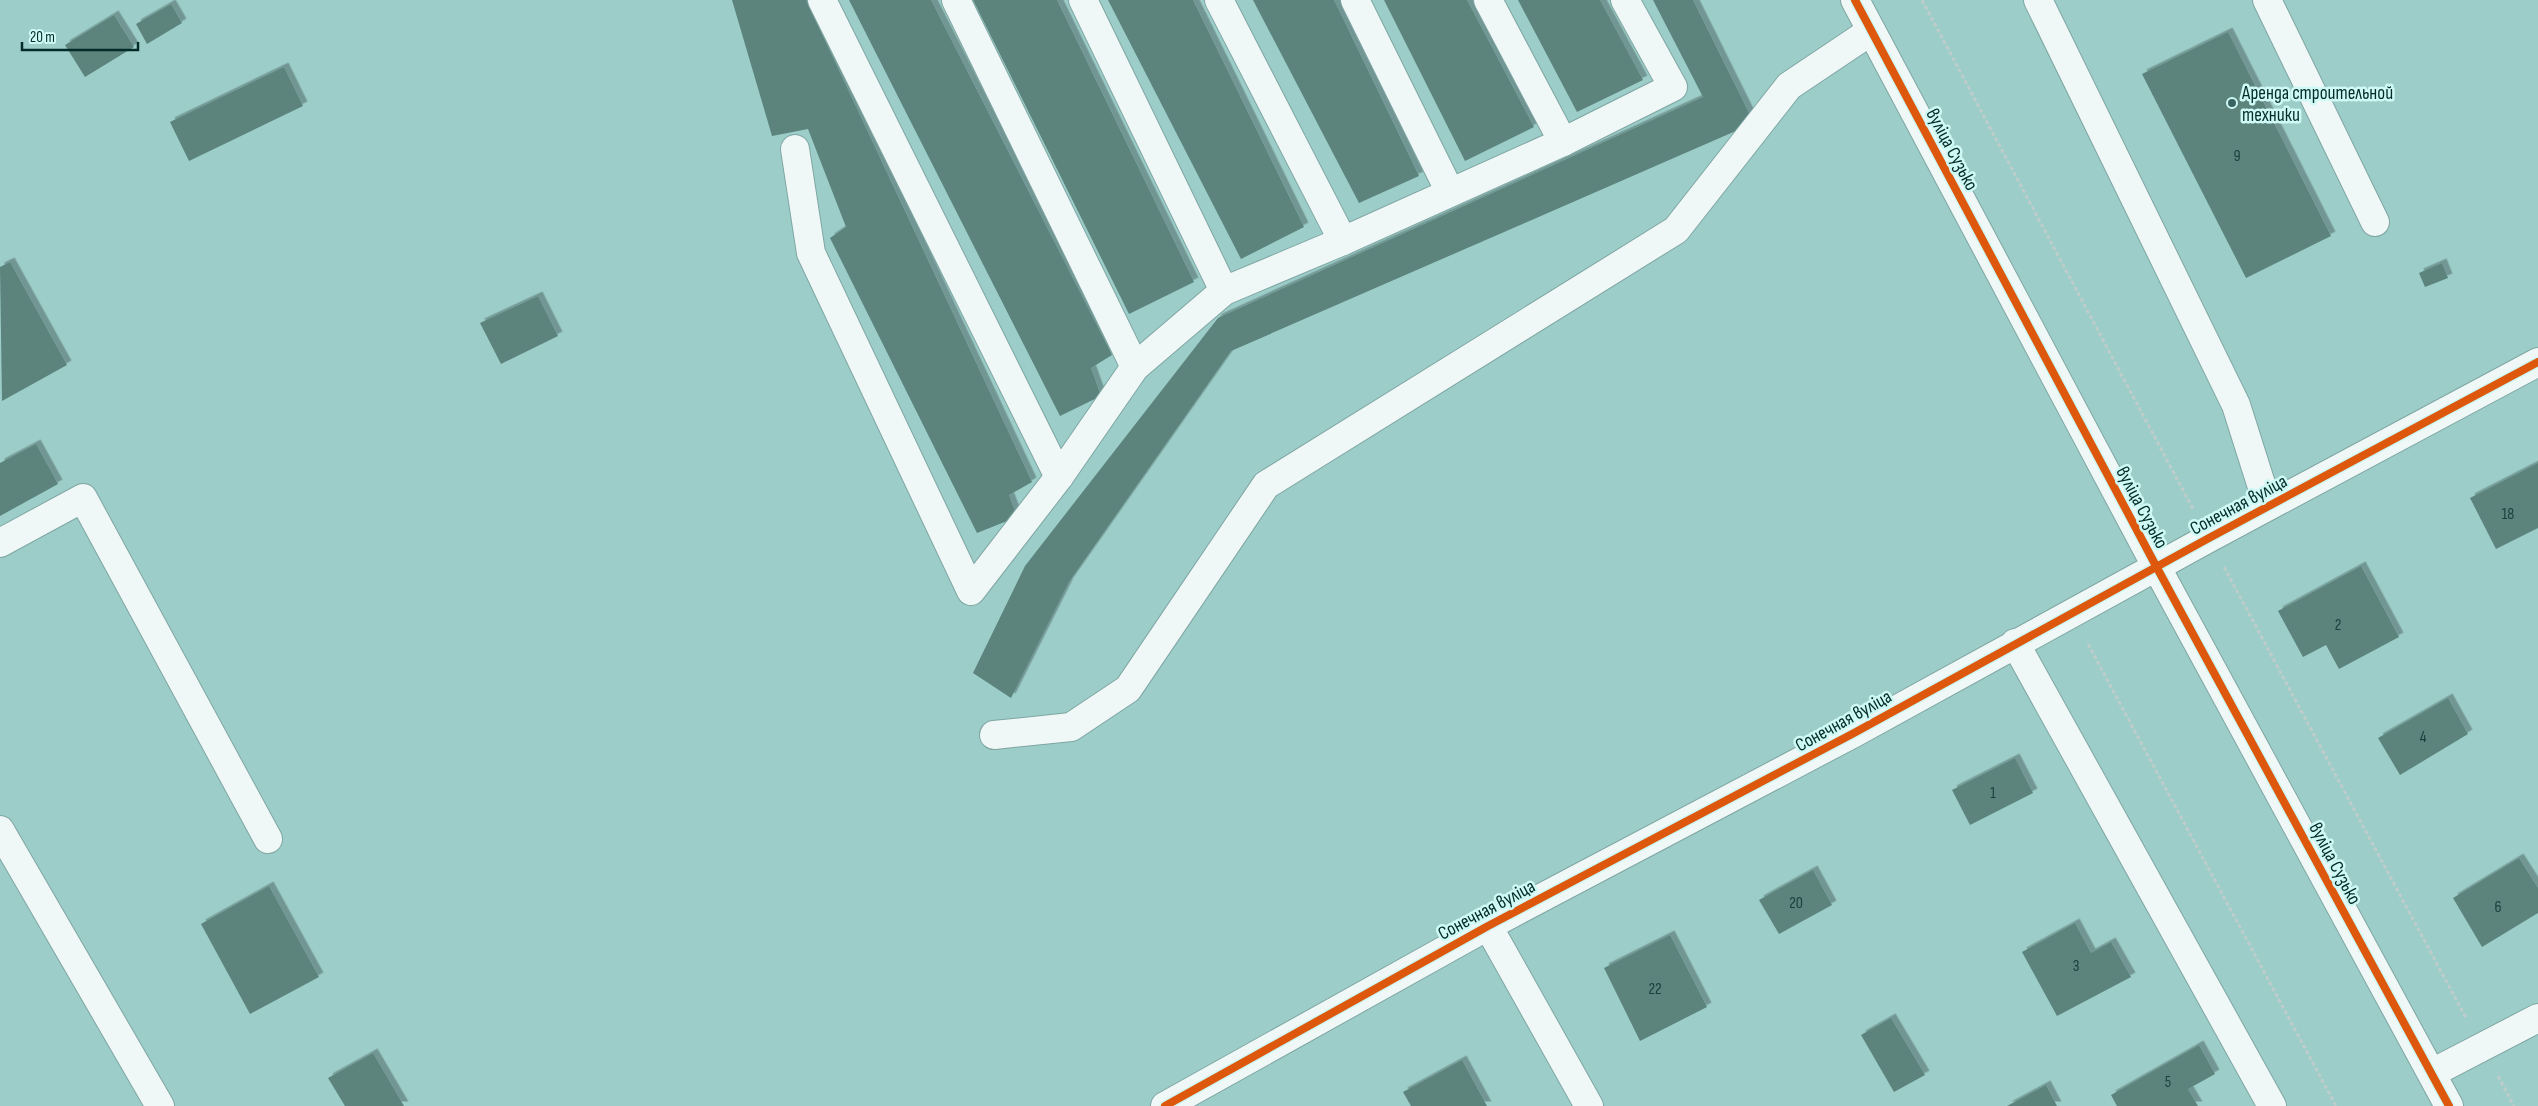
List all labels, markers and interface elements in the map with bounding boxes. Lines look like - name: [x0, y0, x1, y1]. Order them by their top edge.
- scale bar: [22, 20, 139, 52]
- text: 20 m: [30, 28, 55, 47]
- place label: Аренда строительной техники: [2241, 82, 2393, 127]
- marker: Аренда строительной техники: [2226, 97, 2238, 109]
- street label: вуліца Сузько: [1921, 105, 1983, 195]
- house number: 9: [2233, 147, 2241, 166]
- street label: вуліца Сузько: [2111, 463, 2173, 553]
- street label: Сонечная вуліца: [2186, 470, 2291, 540]
- house number: 18: [2502, 505, 2514, 524]
- house number: 2: [2335, 616, 2341, 635]
- street label: Сонечная вуліца: [1792, 685, 1896, 757]
- house number: 4: [2420, 728, 2427, 747]
- house number: 1: [1990, 784, 1996, 803]
- street label: вуліца Сузько: [2304, 819, 2366, 909]
- street label: Сонечная вуліца: [1434, 875, 1539, 945]
- house number: 20: [1789, 894, 1803, 913]
- house number: 6: [2494, 898, 2502, 917]
- house number: 3: [2073, 957, 2079, 976]
- house number: 22: [1648, 980, 1662, 999]
- house number: 5: [2165, 1073, 2171, 1092]

